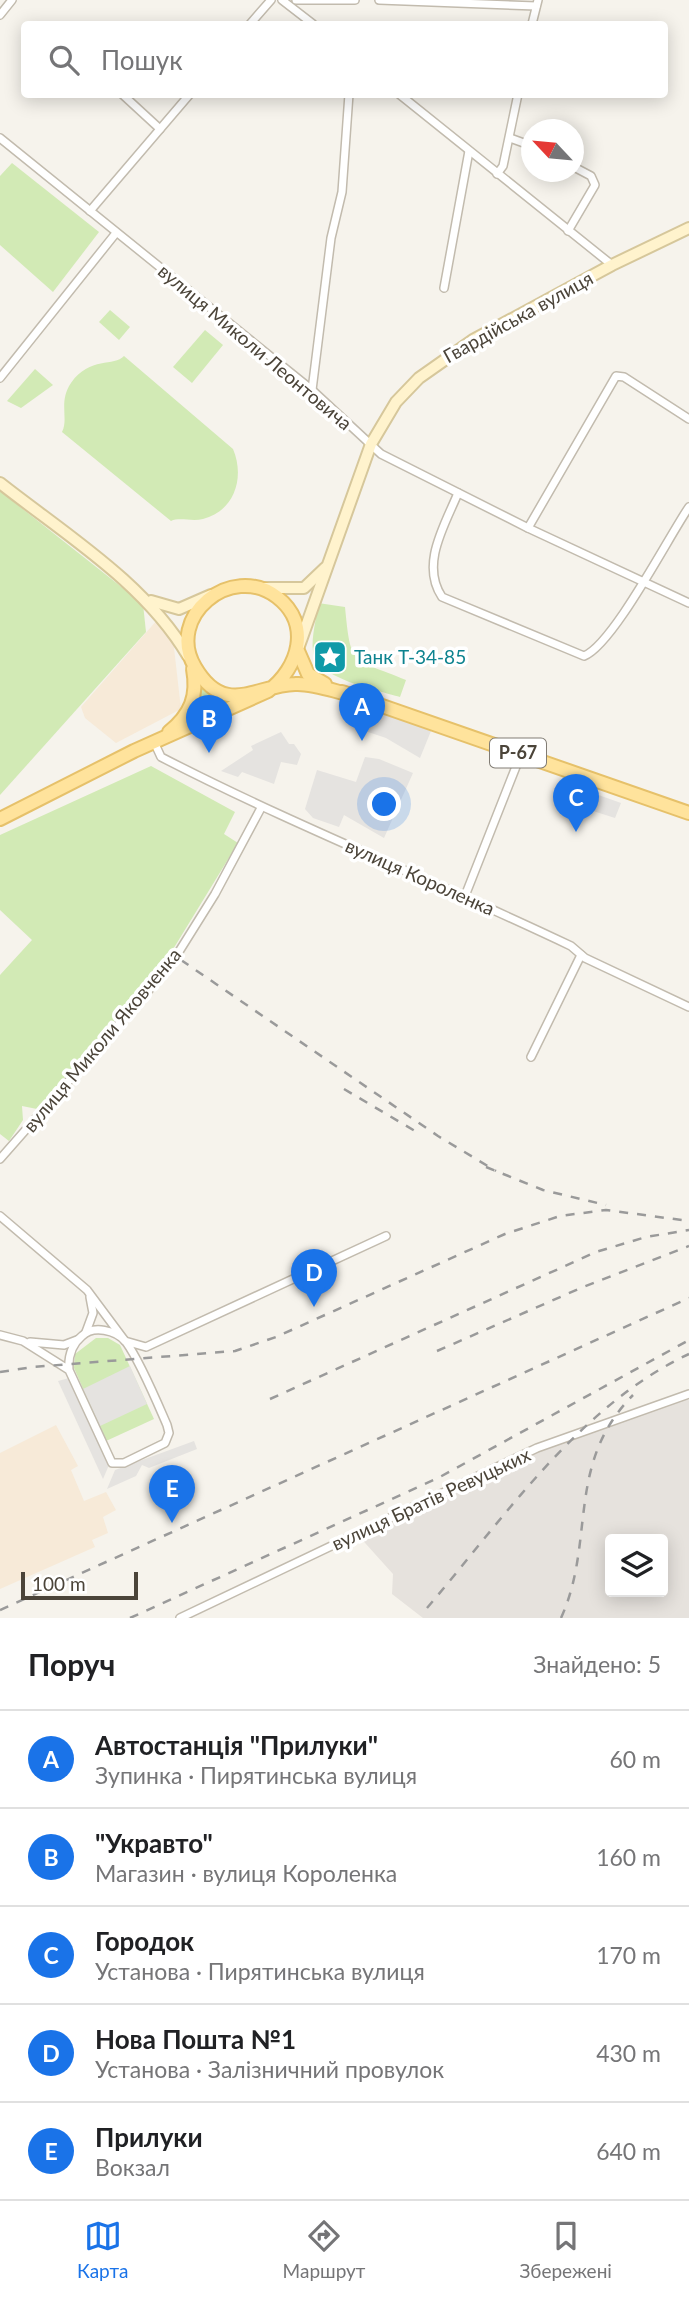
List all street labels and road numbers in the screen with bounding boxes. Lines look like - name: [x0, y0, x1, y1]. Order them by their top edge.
- street label: вулиця Миколи Леонтовича: [154, 259, 357, 434]
- street label: Гвардійська вулиця: [439, 266, 597, 367]
- road number: Р-67: [490, 738, 546, 768]
- street label: вулиця Короленка: [342, 833, 498, 920]
- street label: вулиця Миколи Яковченка: [18, 943, 185, 1136]
- street label: вулиця Братів Ревуцьких: [328, 1442, 534, 1555]

